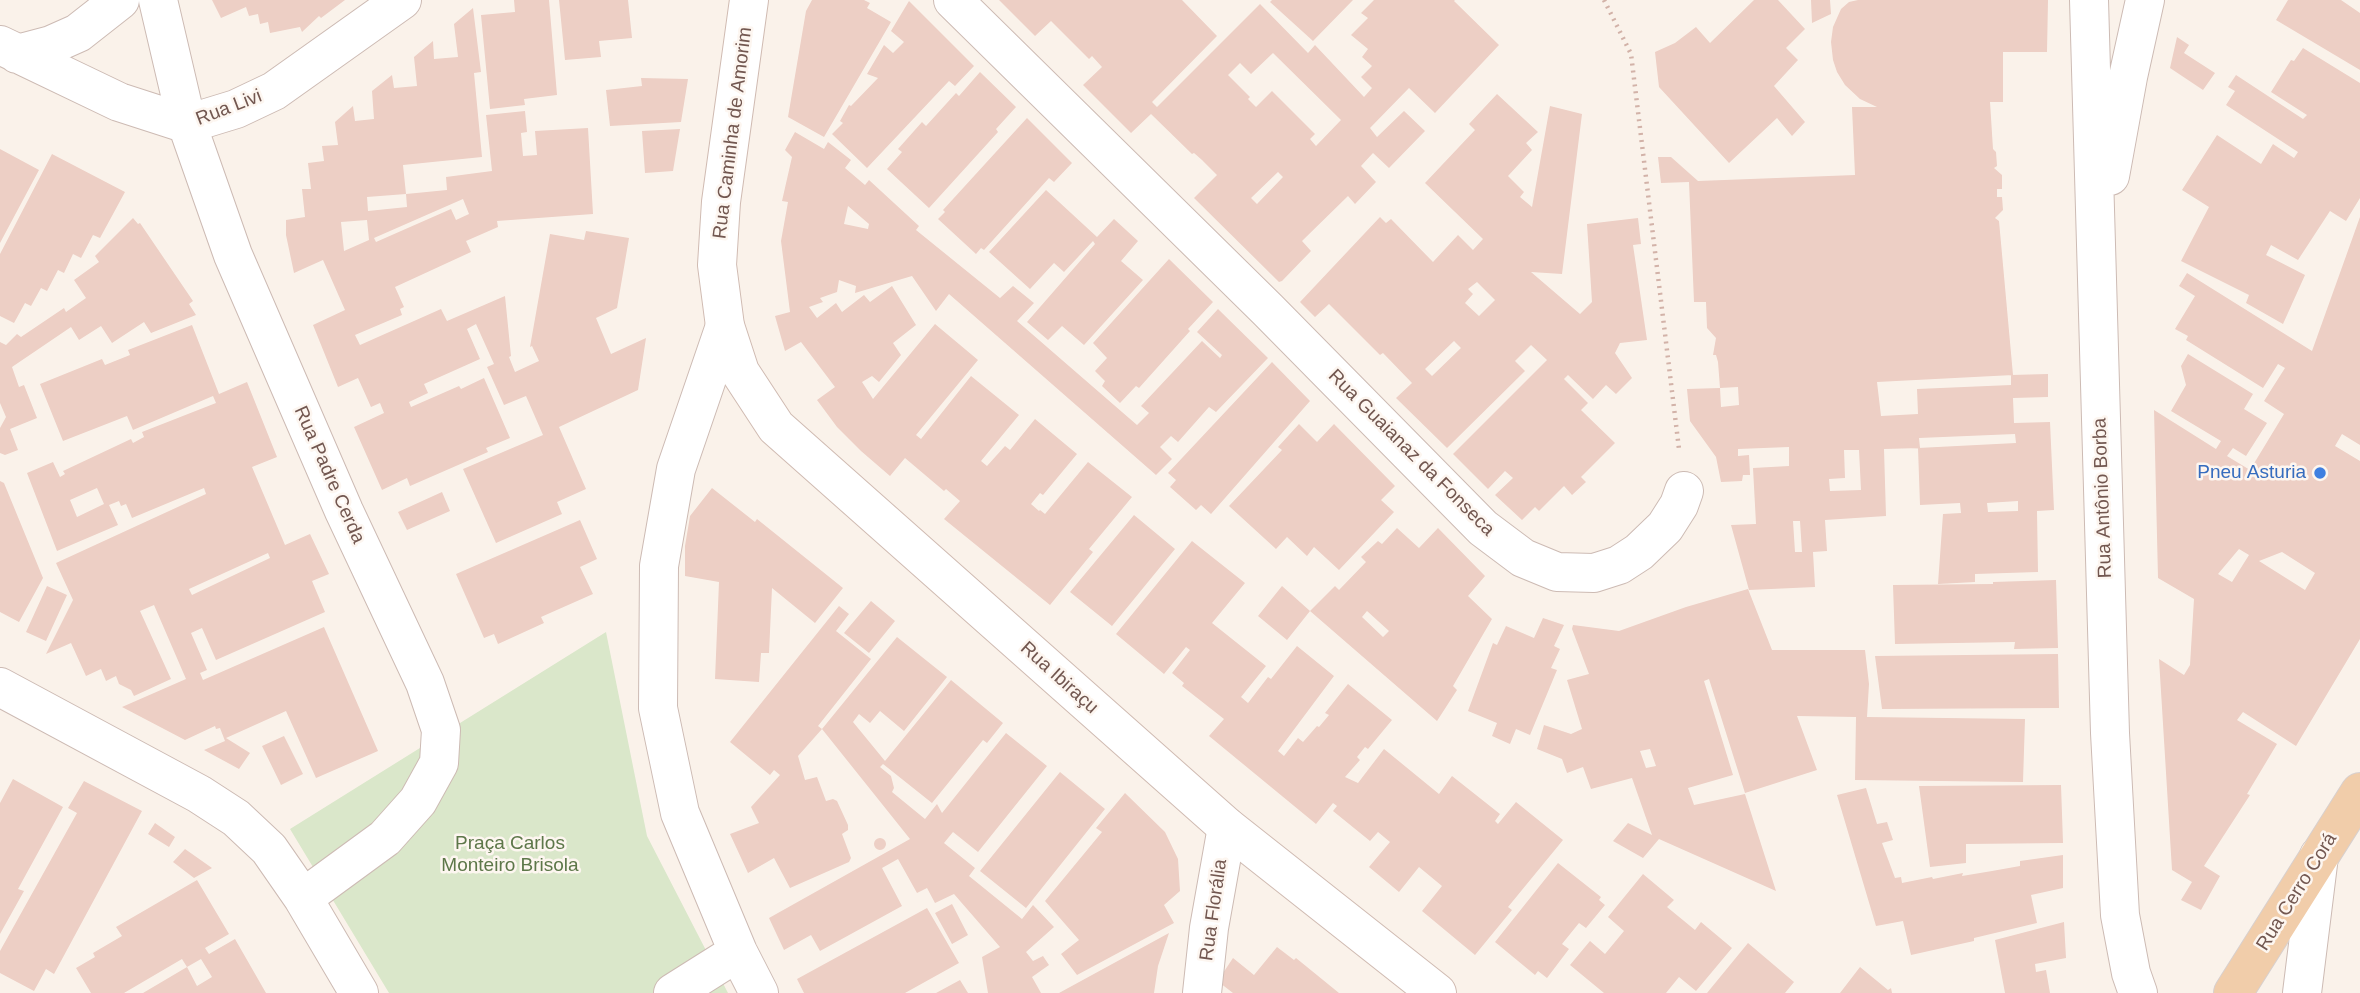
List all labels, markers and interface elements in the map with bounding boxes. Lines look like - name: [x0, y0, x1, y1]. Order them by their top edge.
- street label: Rua Caminha de Amorim: [709, 26, 757, 240]
- street label: Rua Livi: [193, 85, 265, 131]
- street label: Rua Guaianaz da Fonseca: [1323, 365, 1499, 541]
- street label: Rua Padre Cerda: [289, 403, 369, 547]
- street label: Rua Antônio Borba: [2089, 417, 2117, 579]
- place label: Pneu Asturia: [2197, 462, 2306, 484]
- marker: Pneu Asturia: [2312, 465, 2328, 481]
- street label: Rua Ibiraçu: [1015, 637, 1103, 719]
- street label: Rua Cerro Corá: [2252, 829, 2342, 955]
- park label: Praça Carlos Monteiro Brisola: [441, 833, 579, 877]
- street label: Rua Florália: [1196, 858, 1232, 962]

